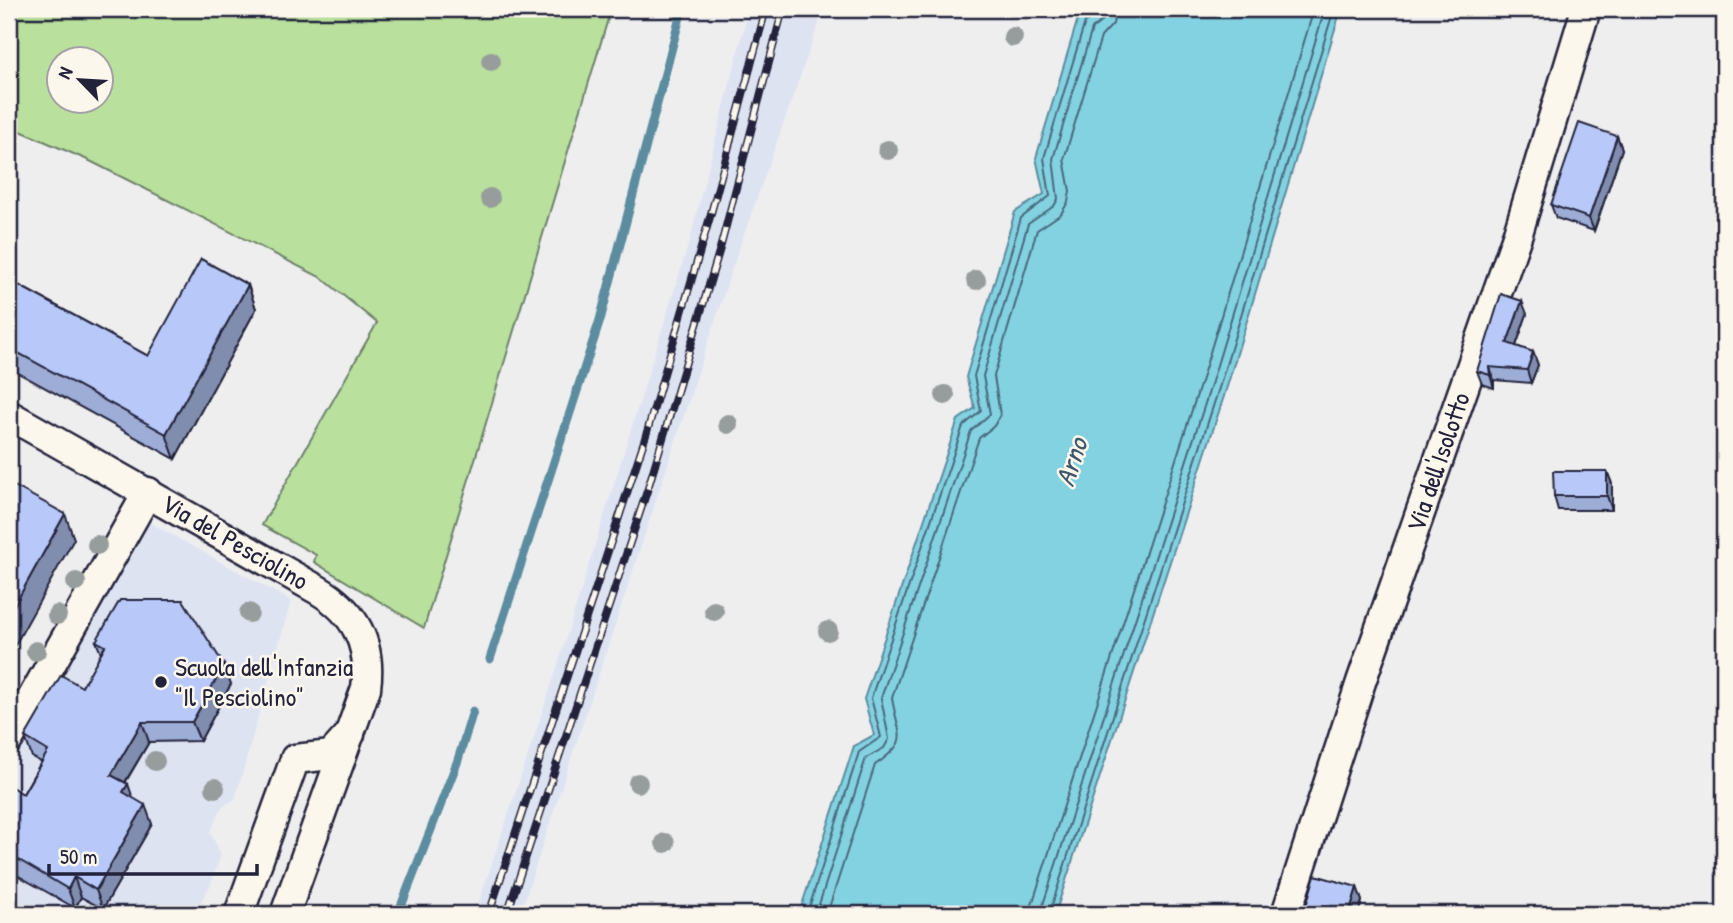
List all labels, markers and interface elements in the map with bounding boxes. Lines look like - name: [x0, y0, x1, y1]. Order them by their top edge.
- north arrow: [46, 46, 116, 116]
- text: N: [51, 63, 79, 83]
- street label: Via dell'Isolotto: [1397, 388, 1478, 536]
- water label: Arno: [1045, 431, 1097, 491]
- street label: Via del Pesciolino: [155, 485, 315, 598]
- place label: Scuola dell'Infanzia "Il Pesciolino": [175, 649, 353, 714]
- marker: Scuola dell'Infanzia "Il Pesciolino": [153, 674, 169, 690]
- scale bar: [49, 832, 257, 876]
- text: 50 m: [60, 842, 97, 871]

